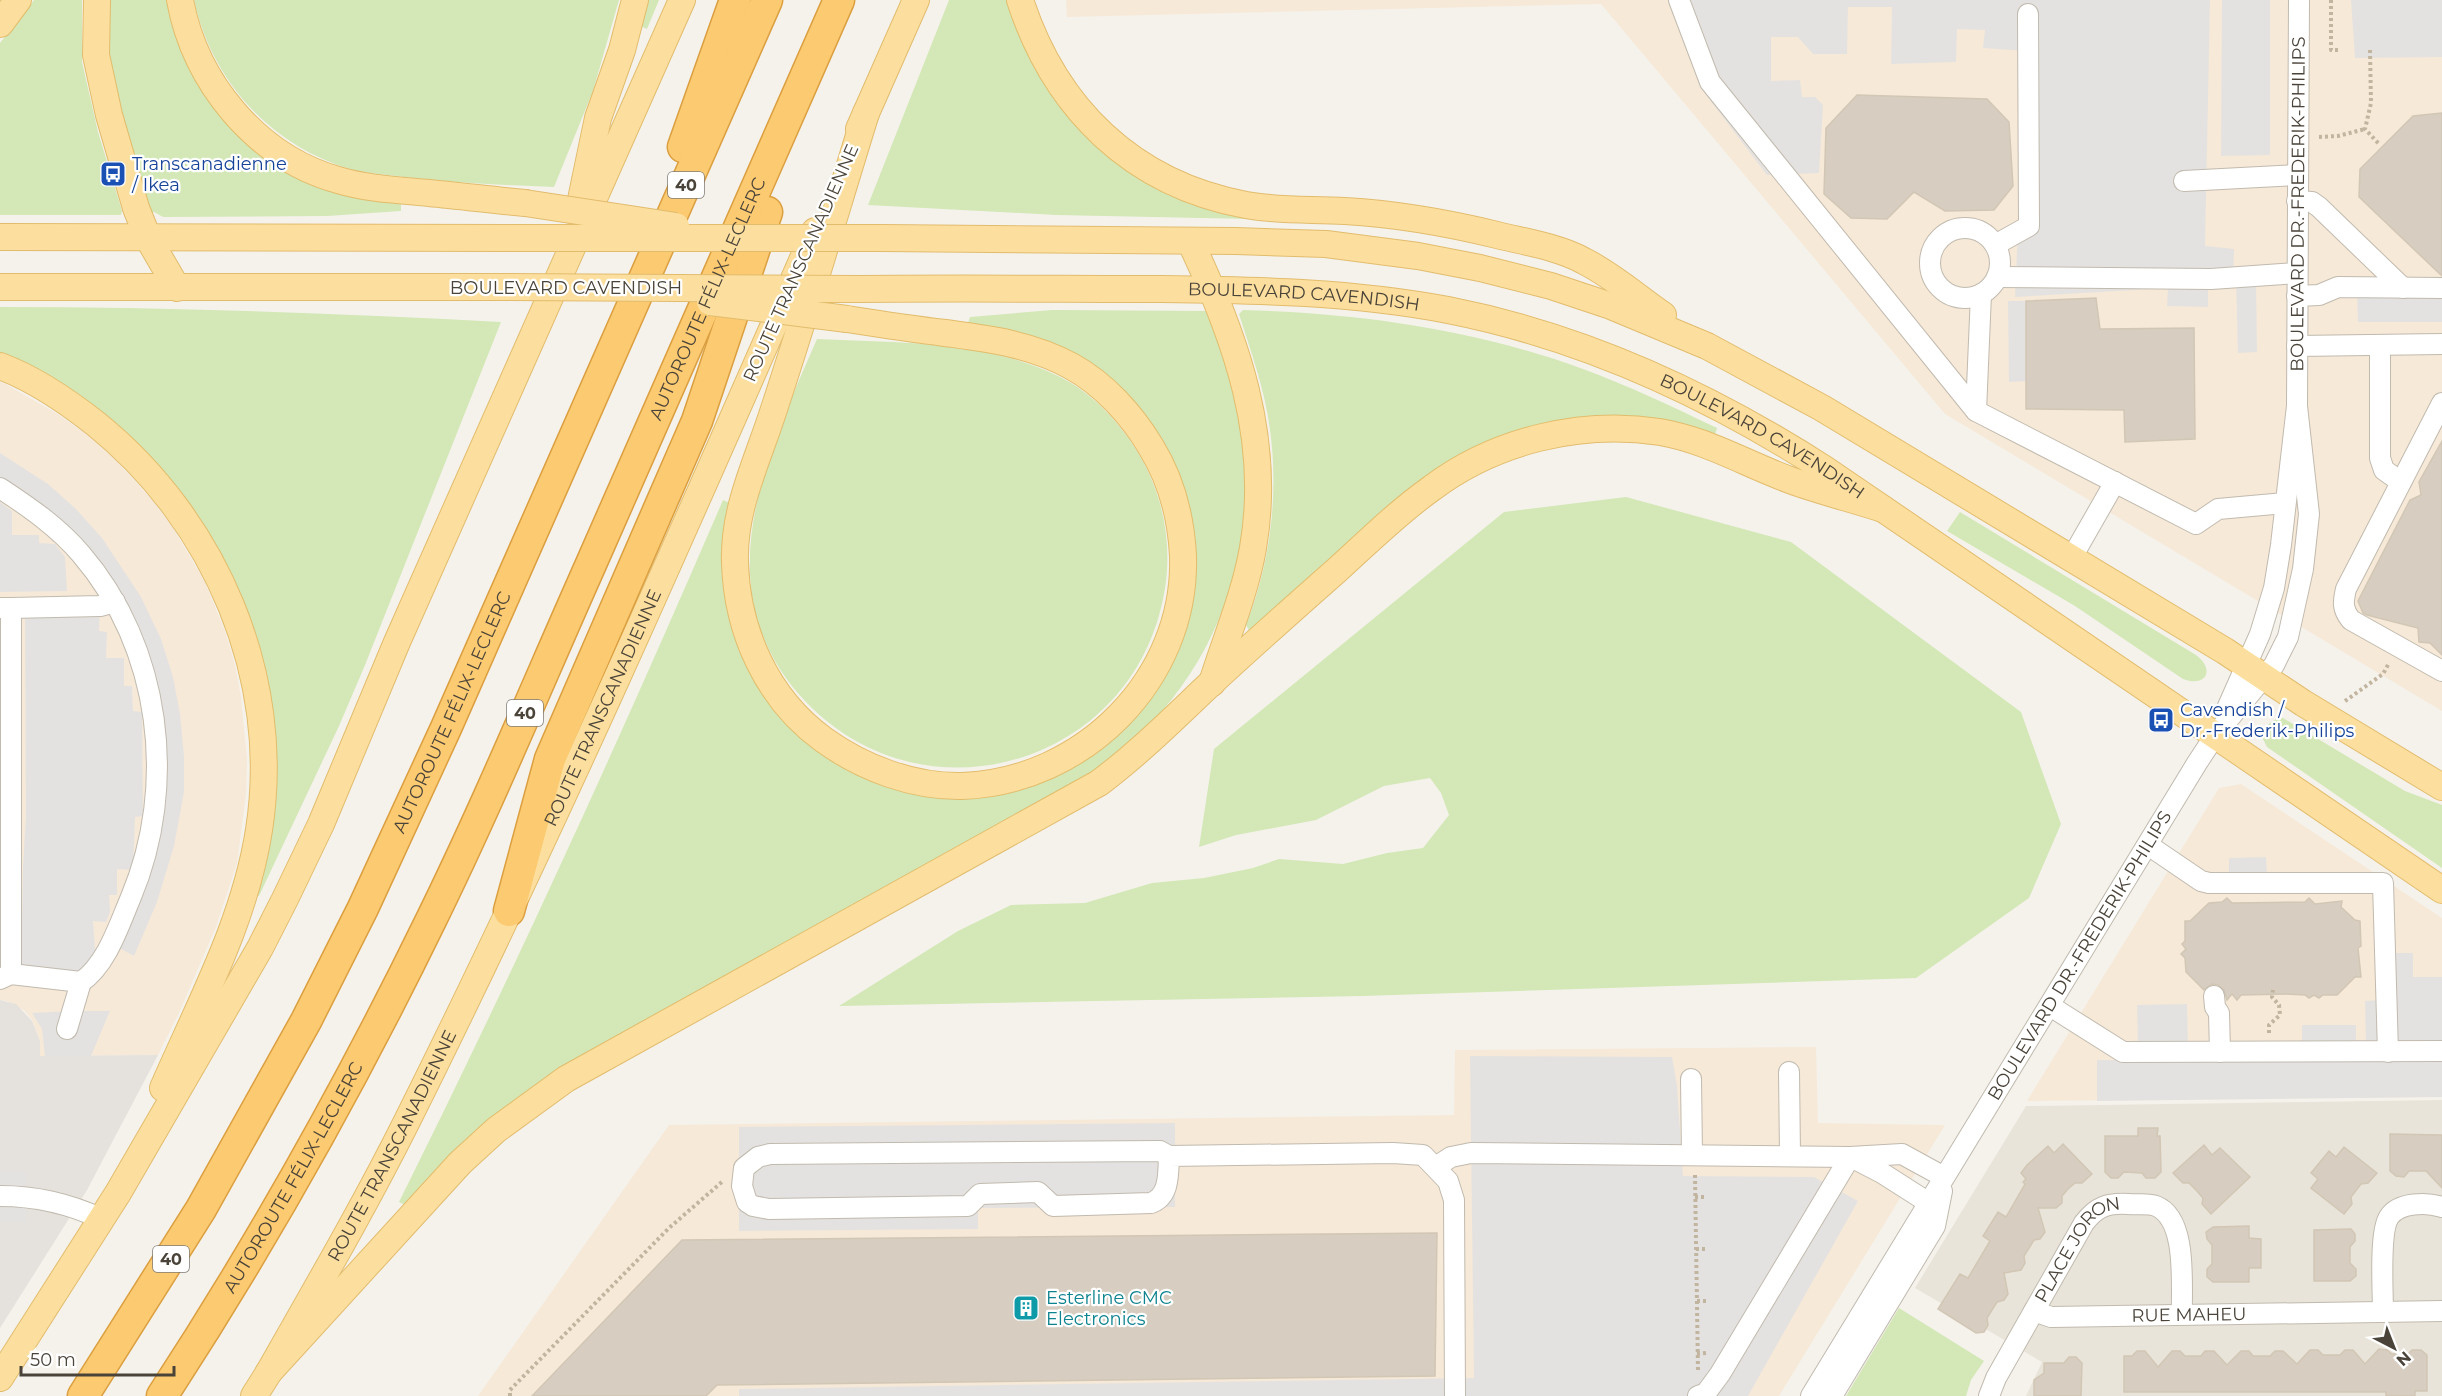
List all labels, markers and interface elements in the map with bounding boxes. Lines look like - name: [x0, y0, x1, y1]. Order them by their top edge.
- street label: BOULEVARD DR.-FREDERIK-PHILIPS: [2286, 36, 2310, 372]
- street label: ROUTE TRANSCANADIENNE: [739, 141, 863, 385]
- place label: Transcanadienne / Ikea: [131, 153, 287, 196]
- bus stop icon: Transcanadienne / Ikea: [98, 159, 128, 189]
- road number: 40: [668, 172, 704, 198]
- street label: AUTOROUTE FÉLIX-LECLERC: [645, 174, 770, 424]
- street label: BOULEVARD CAVENDISH: [450, 277, 682, 299]
- street label: BOULEVARD CAVENDISH: [1188, 278, 1421, 316]
- street label: BOULEVARD CAVENDISH: [1657, 369, 1869, 504]
- street label: ROUTE TRANSCANADIENNE: [539, 586, 666, 830]
- street label: AUTOROUTE FÉLIX-LECLERC: [388, 588, 516, 837]
- place label: Cavendish / Dr.-Frederik-Philips: [2180, 699, 2355, 742]
- road number: 40: [507, 700, 543, 726]
- bus stop icon: Cavendish / Dr.-Frederik-Philips: [2146, 705, 2176, 735]
- street label: BOULEVARD DR.-FREDERIK-PHILIPS: [1983, 807, 2176, 1104]
- street label: ROUTE TRANSCANADIENNE: [323, 1026, 461, 1265]
- street label: AUTOROUTE FÉLIX-LECLERC: [219, 1058, 368, 1297]
- street label: PLACE JORON: [2030, 1192, 2122, 1307]
- road number: 40: [153, 1246, 189, 1272]
- place label: Esterline CMC Electronics: [1046, 1287, 1172, 1330]
- building icon: Esterline CMC Electronics: [1011, 1293, 1041, 1323]
- street label: RUE MAHEU: [2131, 1303, 2247, 1327]
- north arrow: [2364, 1318, 2424, 1378]
- scale bar: [21, 1339, 174, 1377]
- text: N: [2393, 1347, 2415, 1370]
- text: 50 m: [30, 1349, 76, 1371]

